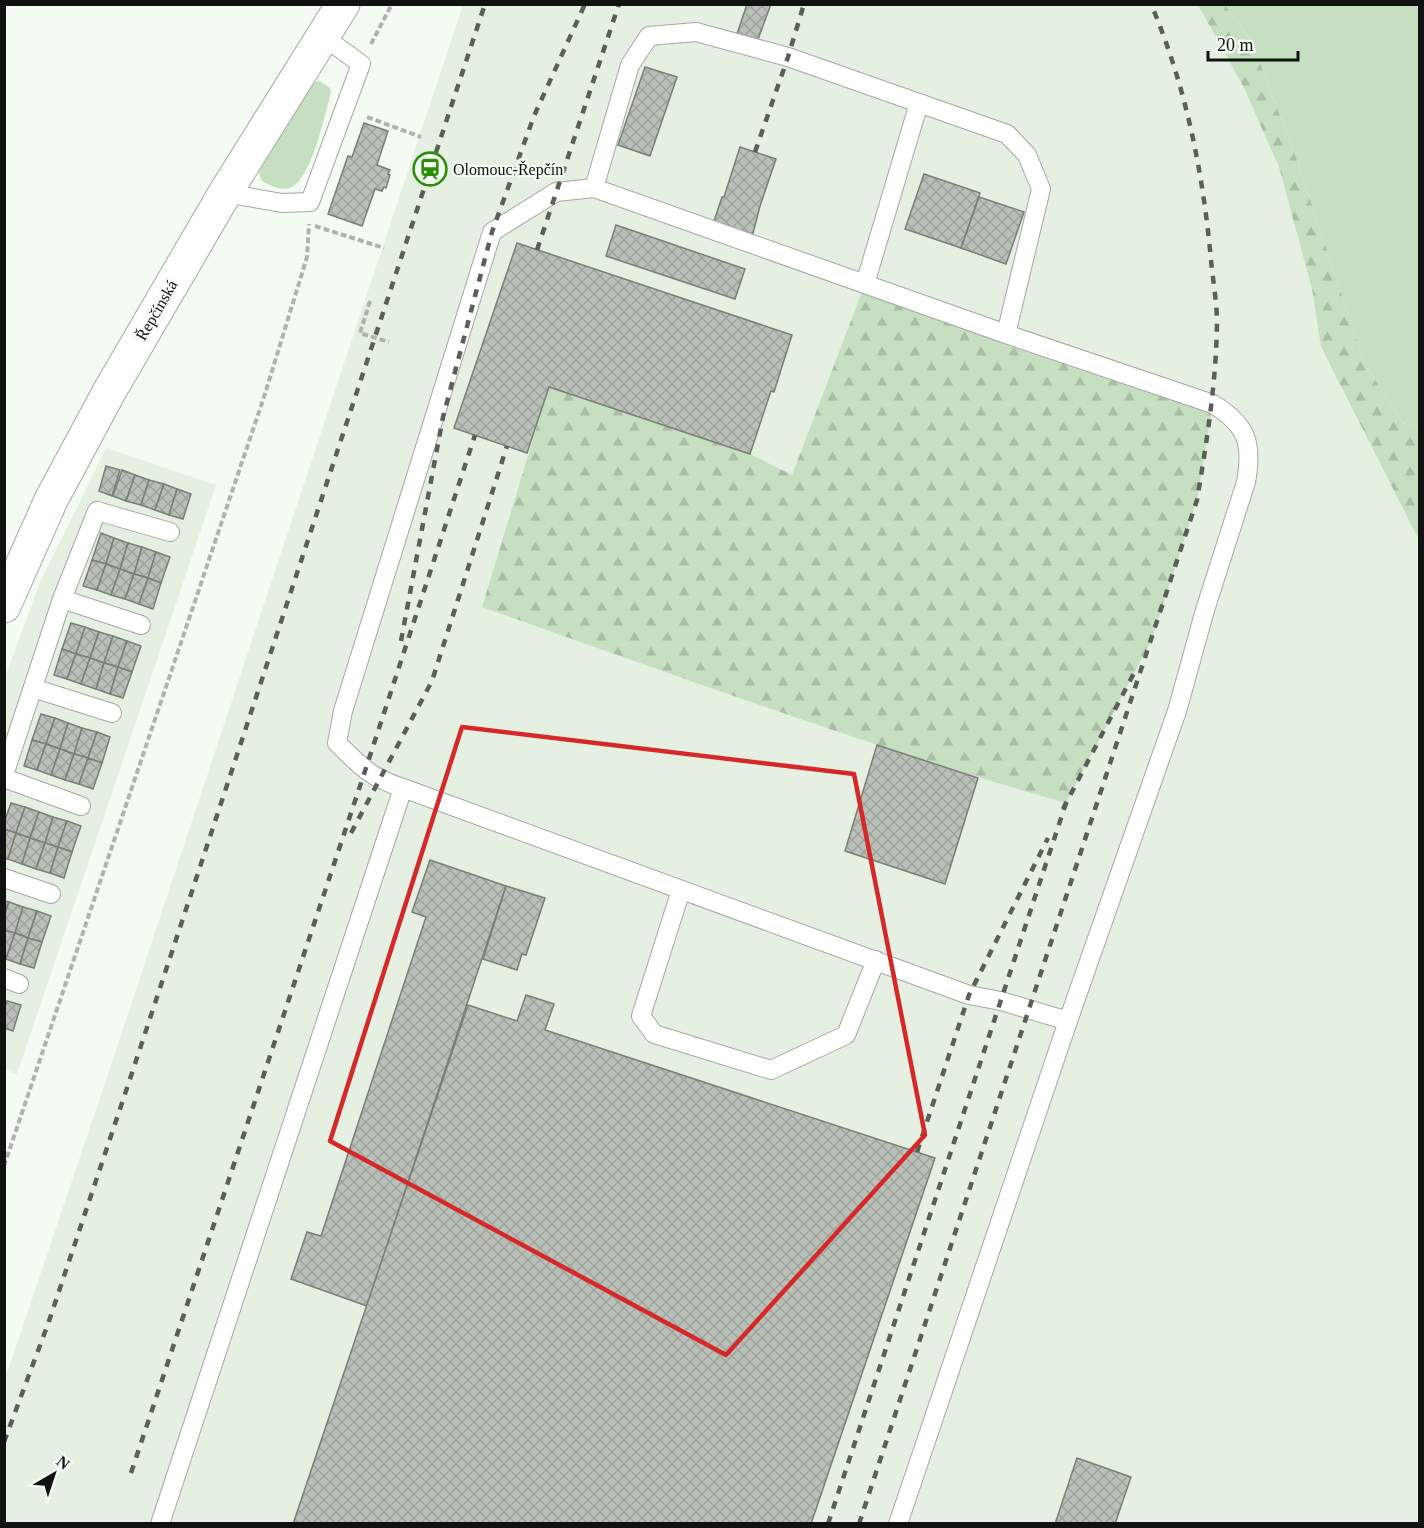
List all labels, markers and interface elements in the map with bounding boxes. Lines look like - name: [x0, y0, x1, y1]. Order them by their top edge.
- scale bar: [1208, 24, 1298, 62]
- text: 20 m: [1217, 35, 1254, 55]
- station icon: Olomouc-Řepčín: [412, 151, 448, 187]
- place label: Olomouc-Řepčín: [453, 160, 563, 179]
- street label: Řepčínská: [132, 277, 181, 344]
- north arrow: [24, 1444, 84, 1504]
- text: N: [53, 1452, 73, 1473]

